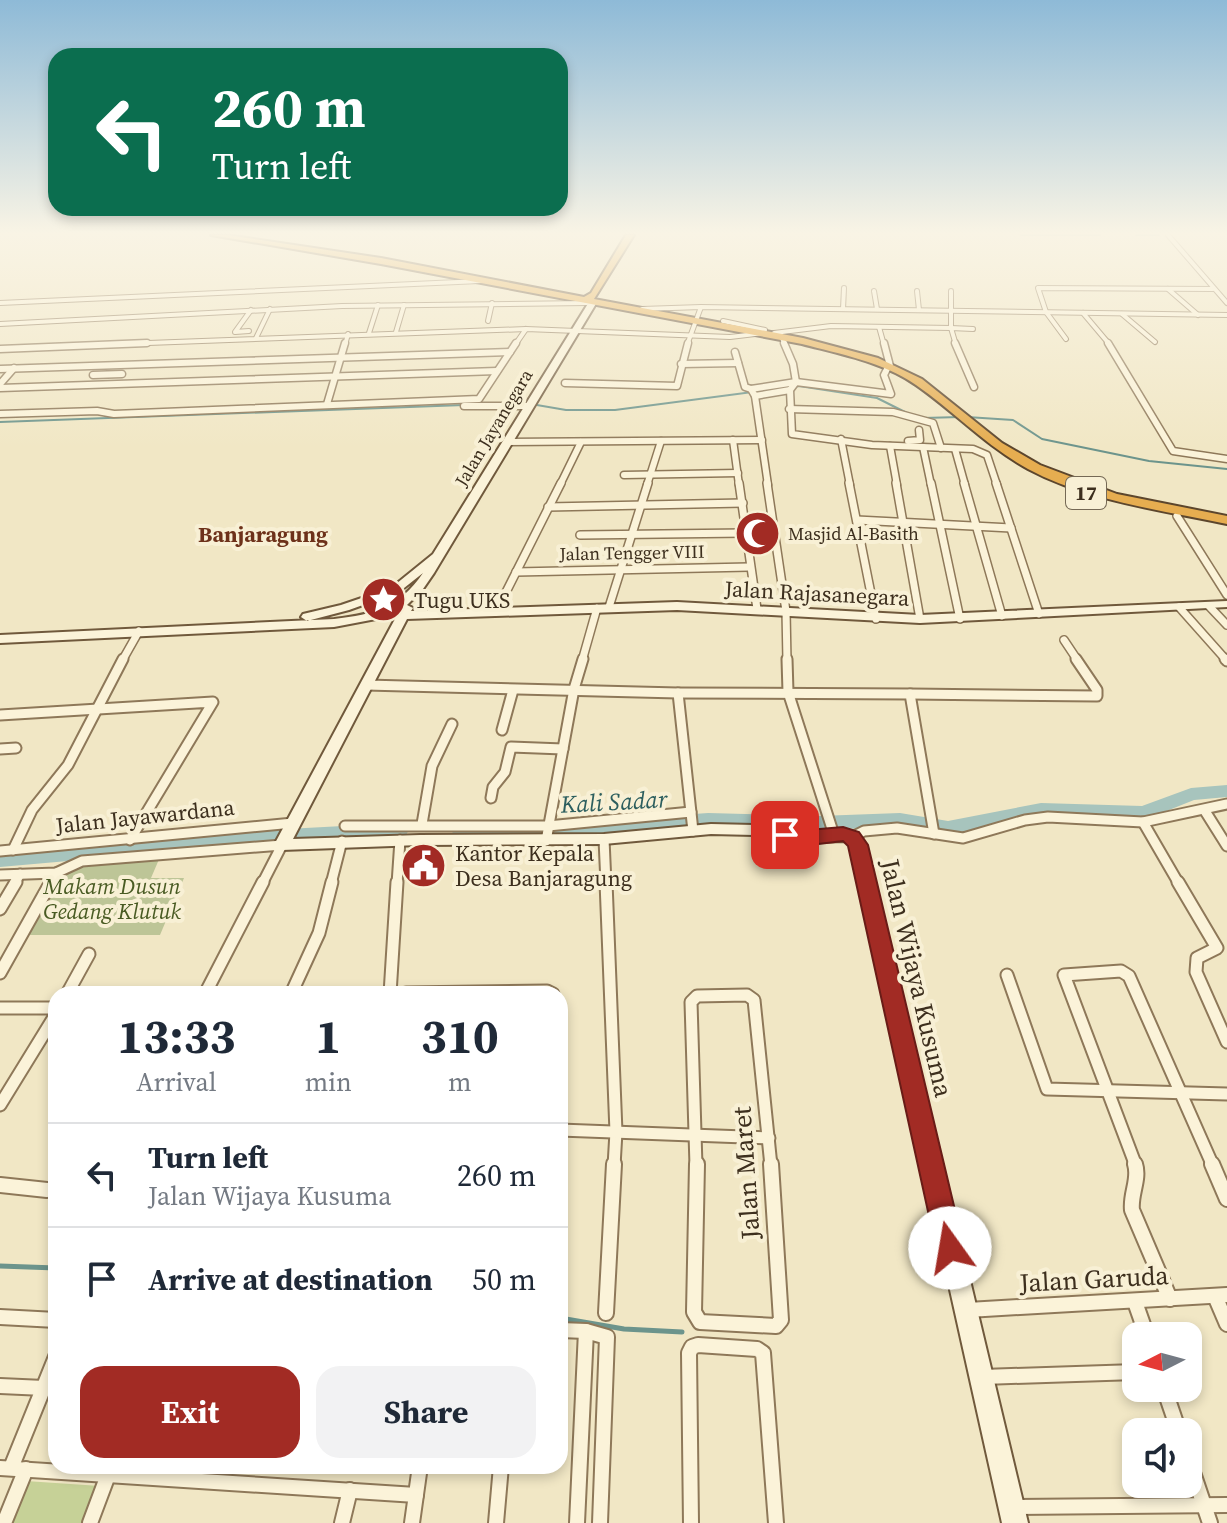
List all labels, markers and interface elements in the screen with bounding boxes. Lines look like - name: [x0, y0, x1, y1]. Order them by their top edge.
- text: 260 m: [212, 69, 366, 146]
- icon: left: [80, 80, 184, 184]
- text: Turn left: [212, 142, 351, 191]
- street label: Jalan Jayanegara: [448, 364, 539, 492]
- road number: 17: [1066, 477, 1106, 509]
- mosque icon: Masjid Al-Basith: [733, 510, 781, 558]
- district label: Banjaragung: [198, 519, 328, 549]
- place label: Masjid Al-Basith: [788, 521, 919, 546]
- street label: Jalan Tengger VIII: [558, 539, 705, 566]
- street label: Jalan Rajasanegara: [723, 573, 911, 613]
- place icon: Tugu UKS: [359, 576, 407, 624]
- place label: Tugu UKS: [414, 585, 510, 615]
- water label: Kali Sadar: [559, 782, 670, 821]
- street label: Jalan Jayawardana: [53, 792, 237, 840]
- pin: [751, 801, 819, 869]
- icon: arrive: [763, 813, 807, 857]
- place label: Kantor Kepala Desa Banjaragung: [455, 838, 632, 893]
- public building icon: Kantor Kepala Desa Banjaragung: [400, 842, 448, 890]
- street label: Jalan Wijaya Kusuma: [872, 854, 962, 1101]
- park label: Makam Dusun Gedang Klutuk: [42, 871, 181, 926]
- text: 13:33: [117, 1003, 236, 1069]
- text: 1: [315, 1003, 341, 1069]
- text: 310: [421, 1003, 499, 1069]
- text: Arrival: [136, 1064, 217, 1100]
- text: min: [305, 1064, 352, 1100]
- text: m: [448, 1064, 472, 1100]
- street label: Jalan Maret: [723, 1105, 769, 1242]
- text: Turn left: [148, 1137, 268, 1178]
- icon: left: [80, 1153, 124, 1197]
- text: 260 m: [457, 1155, 536, 1196]
- text: Jalan Wijaya Kusuma: [148, 1178, 392, 1214]
- position arrow: [908, 1206, 992, 1290]
- icon: arrive: [80, 1257, 124, 1301]
- street label: Jalan Garuda: [1018, 1257, 1170, 1301]
- text: Arrive at destination: [148, 1259, 433, 1300]
- text: 50 m: [472, 1259, 536, 1300]
- north arrow: [1122, 1322, 1202, 1402]
- map controls: [1122, 1322, 1202, 1498]
- button: Exit: [80, 1366, 300, 1458]
- button: Share: [316, 1366, 536, 1458]
- button: sound: [1122, 1418, 1202, 1498]

